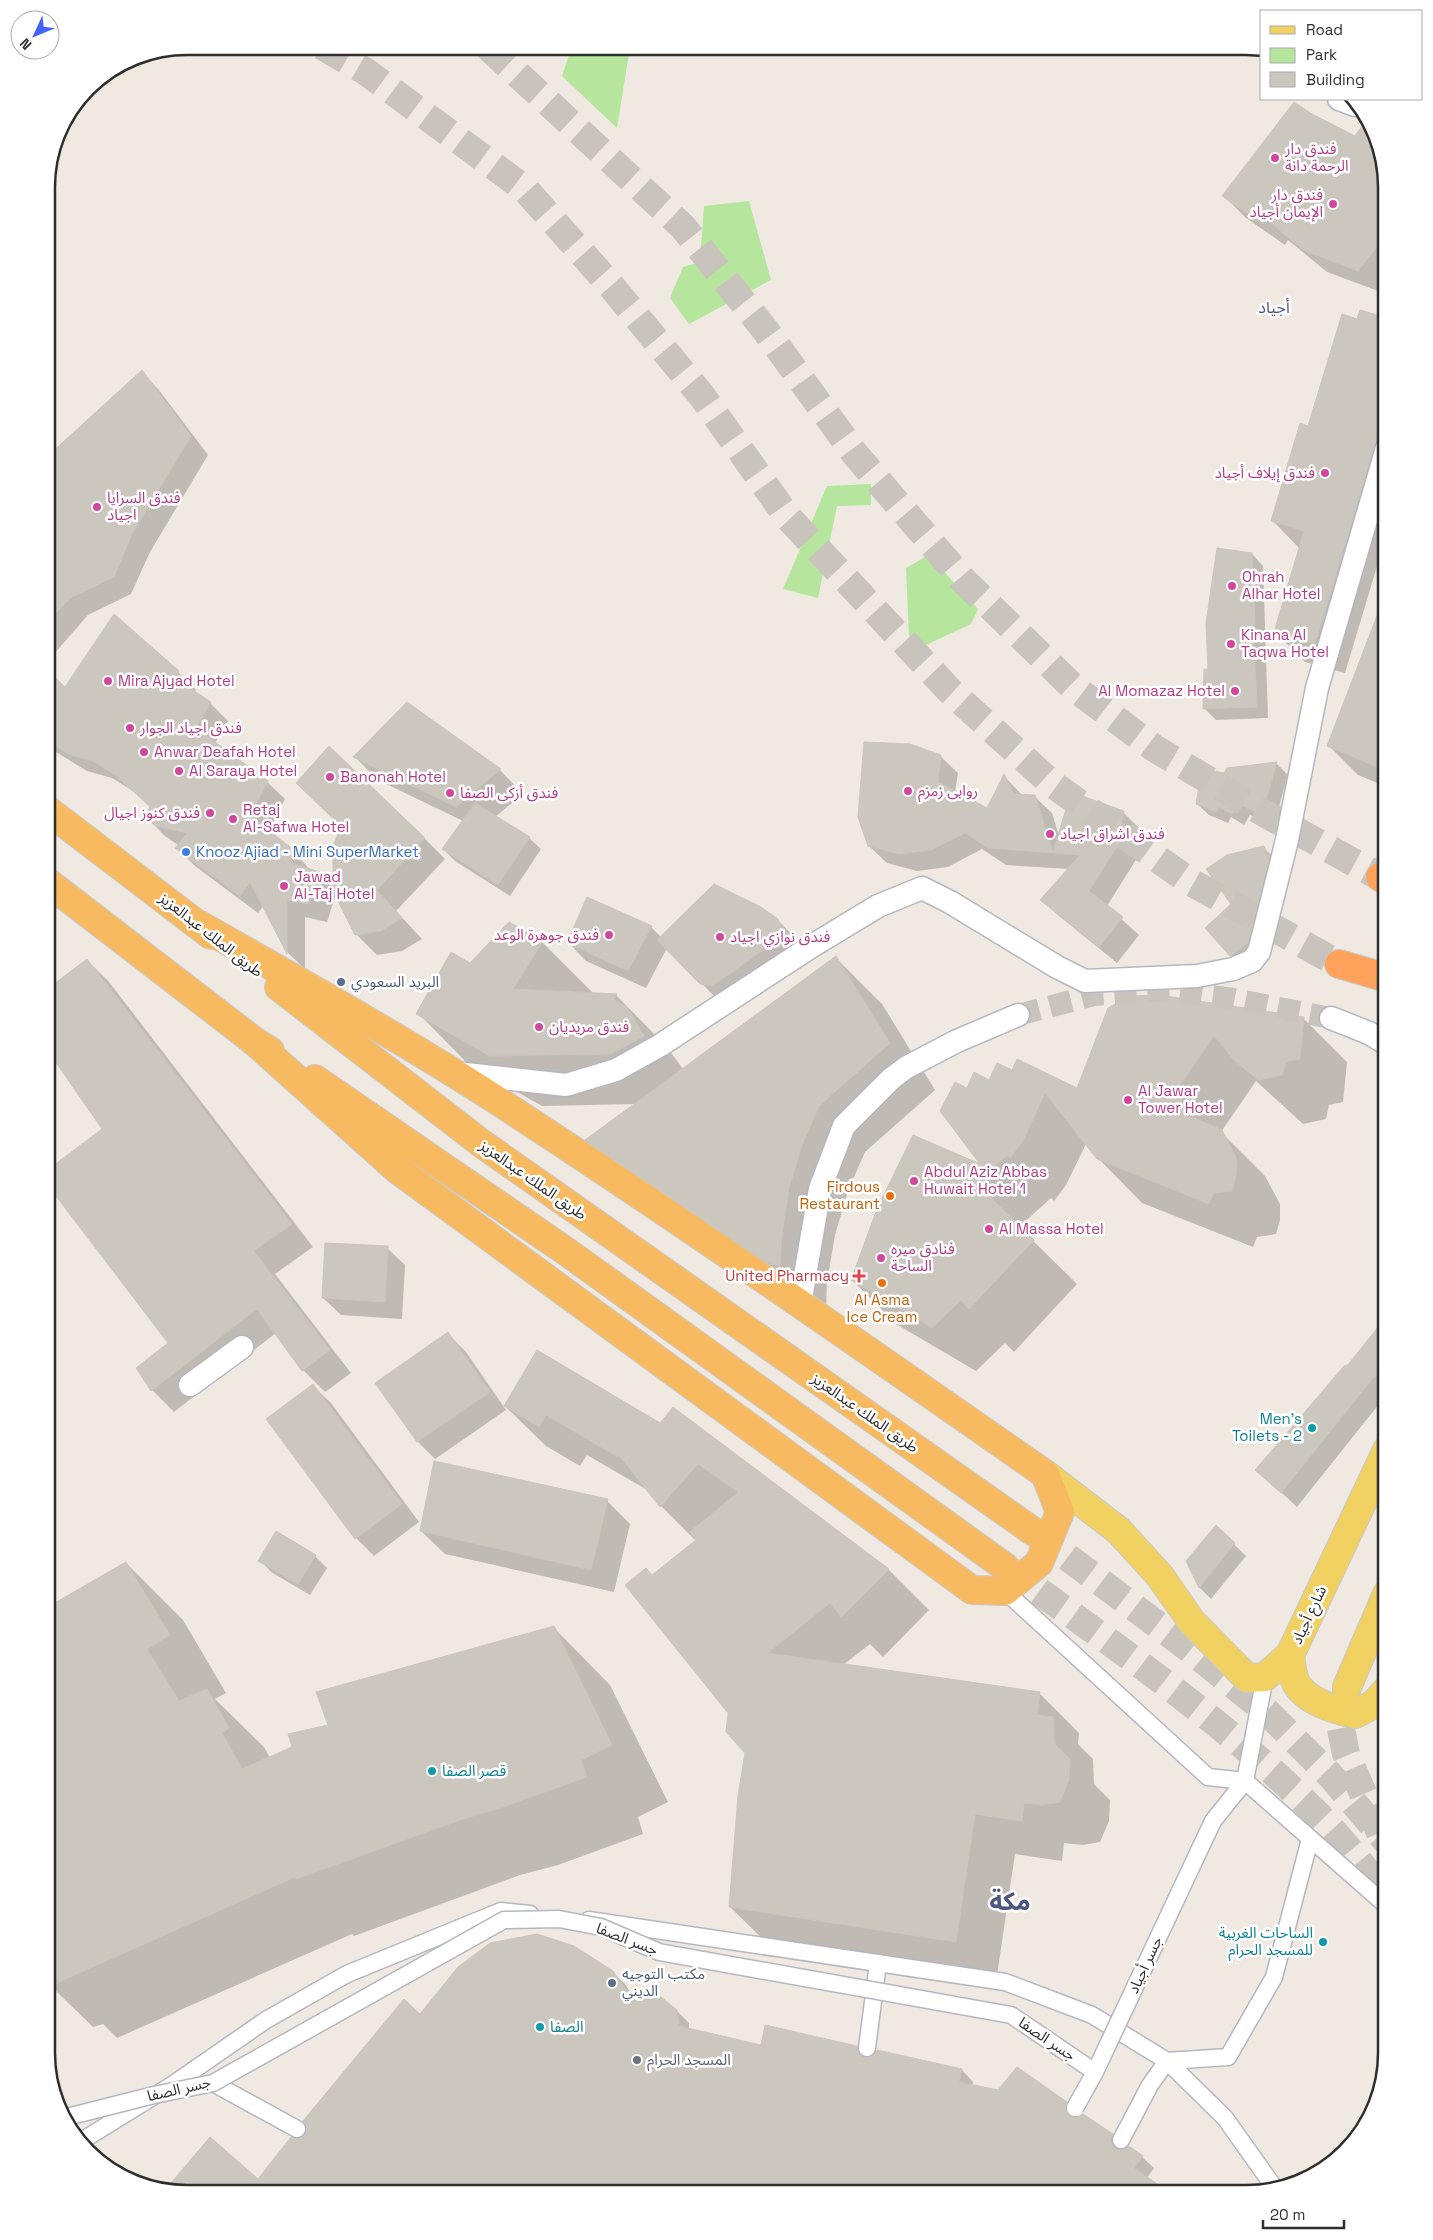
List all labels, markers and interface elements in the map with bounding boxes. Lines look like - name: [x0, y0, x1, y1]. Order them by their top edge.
- north arrow: [10, 10, 60, 60]
- legend: [1260, 10, 1423, 100]
- text: Road: [1306, 20, 1343, 39]
- text: N: [16, 34, 35, 54]
- text: Park: [1306, 45, 1337, 64]
- text: Building: [1306, 70, 1365, 89]
- place label: فندق دار الرحمة دانة: [1284, 139, 1349, 175]
- marker: فندق دار الرحمة دانة: [1269, 152, 1281, 164]
- place label: فندق دار الإيمان أجياد: [1250, 185, 1323, 222]
- marker: فندق دار الإيمان أجياد: [1327, 198, 1339, 210]
- district label: أجياد: [1258, 297, 1290, 318]
- place label: فندق إيلاف أجياد: [1215, 463, 1315, 483]
- marker: فندق إيلاف أجياد: [1319, 467, 1331, 479]
- place label: فندق السرايا اجياد: [107, 488, 181, 524]
- marker: فندق السرايا اجياد: [91, 501, 103, 513]
- place label: Ohrah Alhar Hotel: [1242, 567, 1320, 603]
- marker: Ohrah Alhar Hotel: [1226, 580, 1238, 592]
- place label: Kinana Al Taqwa Hotel: [1241, 625, 1329, 661]
- marker: Kinana Al Taqwa Hotel: [1225, 638, 1237, 650]
- place label: Mira Ajyad Hotel: [118, 671, 235, 690]
- marker: Mira Ajyad Hotel: [102, 675, 114, 687]
- place label: Al Momazaz Hotel: [1098, 681, 1225, 700]
- marker: Al Momazaz Hotel: [1229, 685, 1241, 697]
- place label: فندق اجياد الجوار: [139, 718, 242, 737]
- marker: فندق اجياد الجوار: [124, 722, 136, 734]
- place label: Anwar Deafah Hotel: [154, 742, 296, 761]
- marker: Anwar Deafah Hotel: [138, 746, 150, 758]
- place label: Al Saraya Hotel: [189, 761, 297, 780]
- marker: Al Saraya Hotel: [173, 765, 185, 777]
- place label: Banonah Hotel: [340, 767, 446, 786]
- marker: Banonah Hotel: [324, 771, 336, 783]
- place label: روابی زمزم: [918, 781, 978, 802]
- place label: فندق أزكى الصفا: [460, 783, 559, 802]
- marker: روابی زمزم: [902, 785, 914, 797]
- marker: فندق أزكى الصفا: [444, 787, 456, 799]
- place label: Retaj Al-Safwa Hotel: [243, 800, 349, 836]
- place label: فندق كنوز اجيال: [104, 803, 200, 822]
- marker: فندق كنوز اجيال: [204, 807, 216, 819]
- marker: Retaj Al-Safwa Hotel: [227, 813, 239, 825]
- place label: فندق اشراق اجياد: [1060, 824, 1165, 843]
- marker: فندق اشراق اجياد: [1044, 828, 1056, 840]
- place label: Knooz Ajiad - Mini SuperMarket: [196, 842, 419, 861]
- marker: Knooz Ajiad - Mini SuperMarket: [180, 846, 192, 858]
- place label: Jawad Al-Taj Hotel: [294, 867, 374, 903]
- marker: Jawad Al-Taj Hotel: [278, 880, 290, 892]
- street label: طريق الملك عبدالعزيز: [154, 888, 267, 982]
- place label: فندق جوهرة الوعد: [494, 925, 599, 944]
- place label: فندق نوازي اجياد: [730, 927, 831, 948]
- marker: فندق جوهرة الوعد: [603, 929, 615, 941]
- marker: فندق نوازي اجياد: [714, 931, 726, 943]
- place label: البريد السعودي: [351, 972, 439, 993]
- marker: البريد السعودي: [335, 976, 347, 988]
- place label: فندق مريديان: [549, 1017, 630, 1036]
- marker: فندق مريديان: [533, 1021, 545, 1033]
- place label: Al Jawar Tower Hotel: [1138, 1081, 1223, 1117]
- marker: Al Jawar Tower Hotel: [1122, 1094, 1134, 1106]
- street label: طريق الملك عبدالعزيز: [475, 1135, 590, 1224]
- place label: Abdul Aziz Abbas Huwait Hotel 1: [924, 1162, 1047, 1198]
- marker: Abdul Aziz Abbas Huwait Hotel 1: [908, 1175, 920, 1187]
- place label: Firdous Restaurant: [800, 1177, 880, 1213]
- marker: Firdous Restaurant: [884, 1190, 896, 1202]
- place label: Al Massa Hotel: [999, 1219, 1104, 1238]
- marker: Al Massa Hotel: [983, 1223, 995, 1235]
- place label: فنادق ميره الساحة: [891, 1239, 955, 1275]
- marker: فنادق ميره الساحة: [875, 1252, 887, 1264]
- place label: United Pharmacy: [725, 1266, 849, 1285]
- marker: United Pharmacy: [853, 1270, 865, 1282]
- marker: Al Asma Ice Cream: [876, 1277, 888, 1289]
- place label: Al Asma Ice Cream: [847, 1290, 917, 1326]
- street label: طريق الملك عبدالعزيز: [807, 1368, 922, 1457]
- place label: Men's Toilets - 2: [1232, 1409, 1302, 1445]
- marker: Men's Toilets - 2: [1306, 1422, 1318, 1434]
- street label: شارع أجياد: [1287, 1582, 1333, 1648]
- place label: قصر الصفا: [442, 1761, 507, 1780]
- marker: قصر الصفا: [426, 1765, 438, 1777]
- district label: مكة: [989, 1885, 1031, 1917]
- street label: جسر الصفا: [593, 1918, 661, 1959]
- place label: الساحات الغربية للمسجد الحرام: [1219, 1923, 1313, 1961]
- street label: جسر أجياد: [1123, 1933, 1166, 1996]
- marker: الساحات الغربية للمسجد الحرام: [1317, 1936, 1329, 1948]
- place label: مكتب التوجيه الديني: [622, 1964, 705, 2002]
- marker: مكتب التوجيه الديني: [606, 1977, 618, 1989]
- street label: جسر الصفا: [1015, 2013, 1080, 2065]
- place label: الصفا: [550, 2017, 584, 2036]
- marker: الصفا: [534, 2021, 546, 2033]
- place label: المسجد الحرام: [647, 2050, 731, 2071]
- marker: المسجد الحرام: [631, 2054, 643, 2066]
- street label: جسر الصفا: [145, 2072, 213, 2105]
- scale bar: [1263, 2198, 1344, 2230]
- text: 20 m: [1270, 2205, 1305, 2224]

